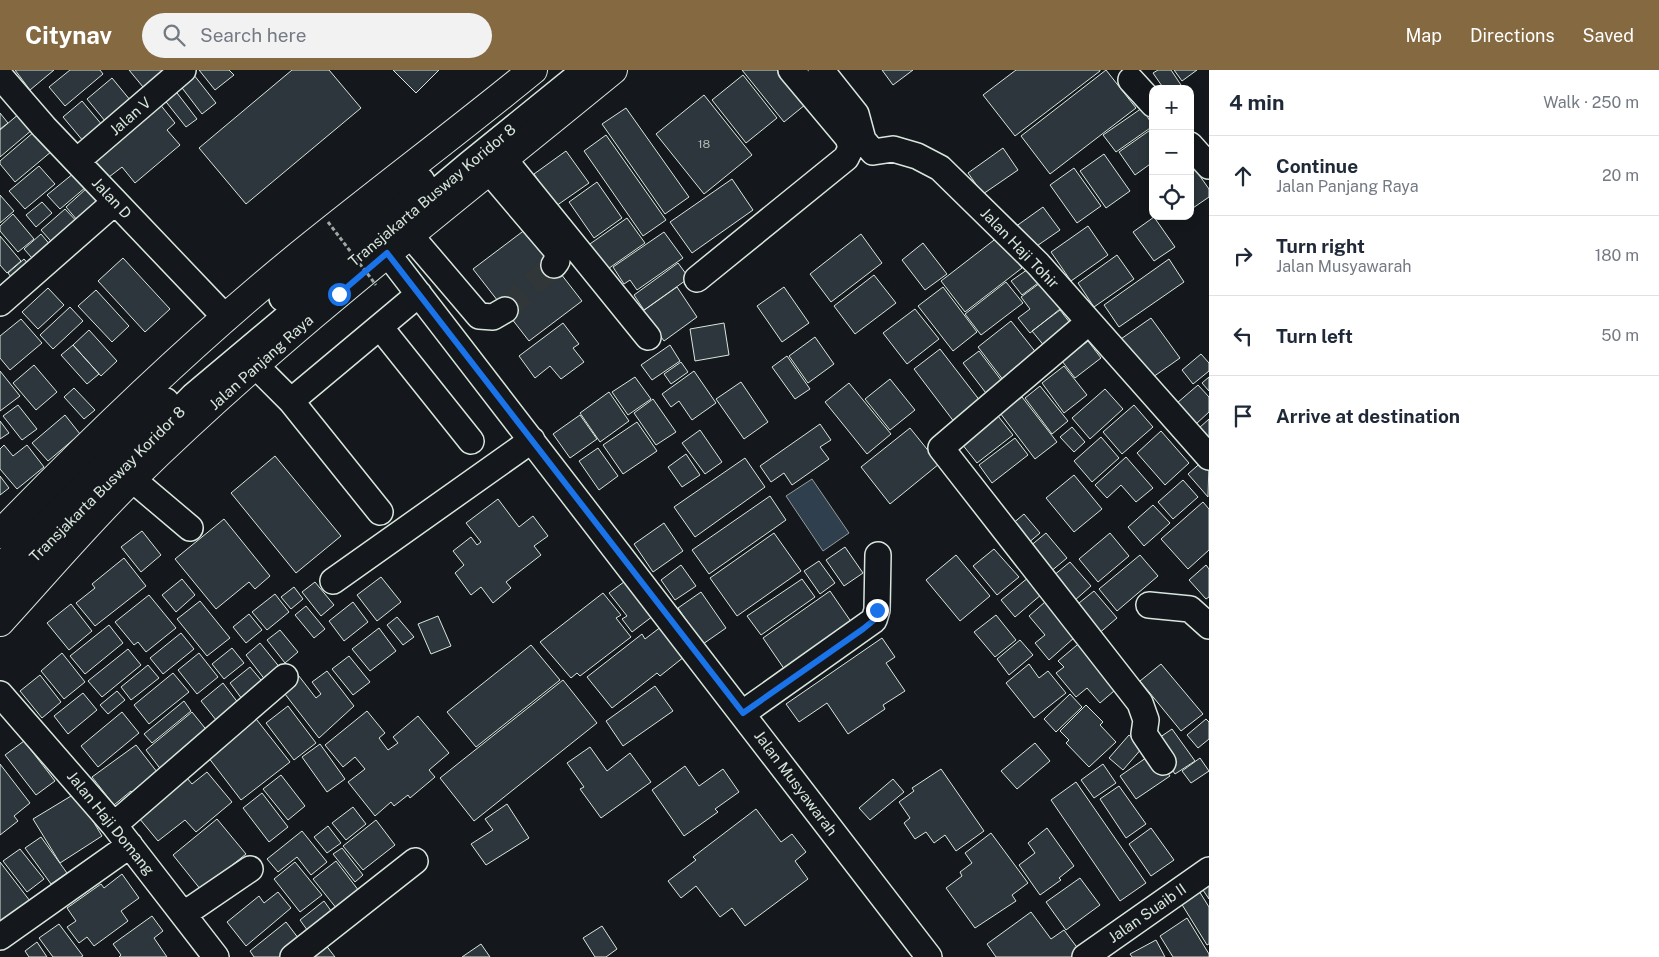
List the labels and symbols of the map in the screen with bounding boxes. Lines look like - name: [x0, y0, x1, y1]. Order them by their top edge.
- street label: Jalan V: [106, 94, 154, 138]
- street label: Transjakarta Busway Koridor 8: [345, 120, 519, 270]
- house number: 18: [698, 137, 711, 151]
- street label: Jalan D: [89, 174, 135, 222]
- street label: Jalan Haji Tohir: [977, 204, 1063, 292]
- route start: [328, 283, 351, 306]
- street label: Jalan Panjang Raya: [206, 311, 316, 413]
- street label: Transjakarta Busway Koridor 8: [26, 403, 188, 565]
- route end: [866, 599, 889, 622]
- street label: Jalan Musyawarah: [751, 727, 841, 839]
- street label: Jalan Haji Domang: [64, 768, 158, 878]
- street label: Jalan Suaib II: [1105, 880, 1189, 946]

